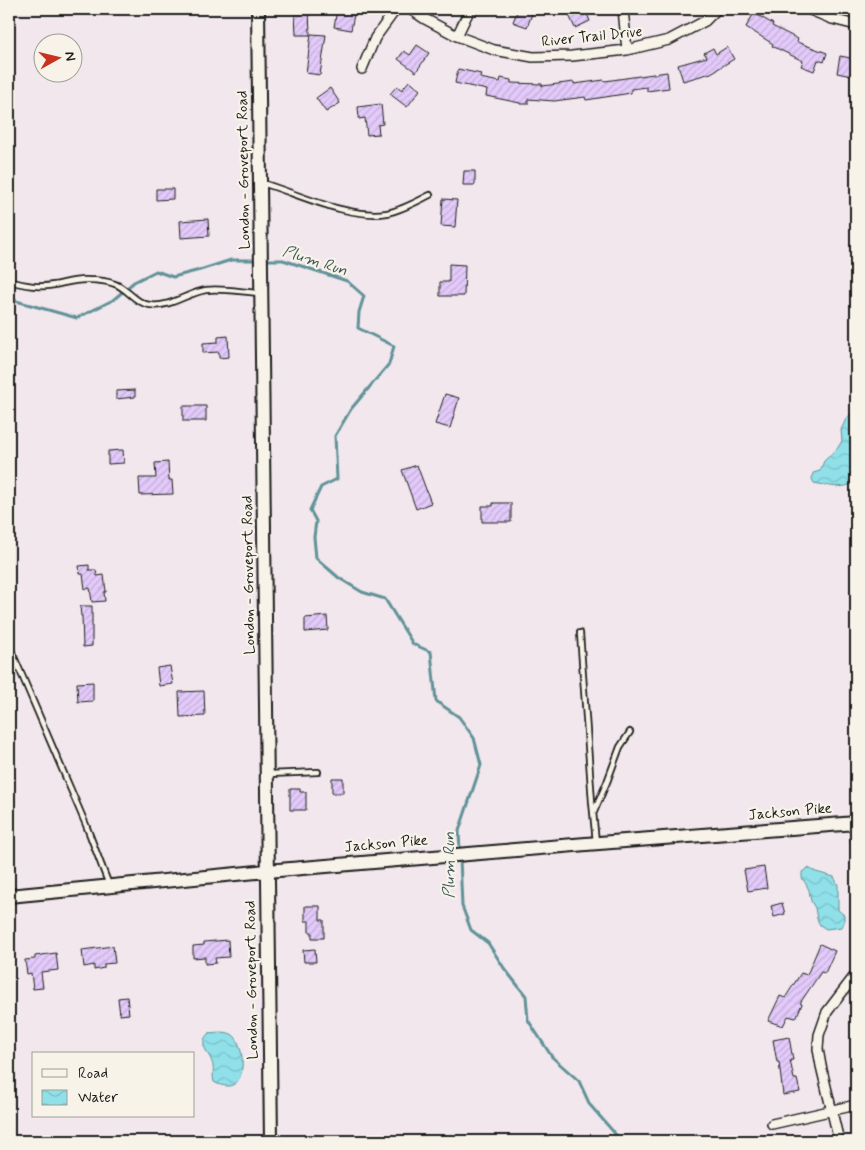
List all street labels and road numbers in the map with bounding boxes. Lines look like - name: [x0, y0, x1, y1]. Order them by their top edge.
- street label: River Trail Drive: [541, 22, 644, 52]
- street label: London - Groveport Road: [233, 90, 255, 250]
- street label: London - Groveport Road: [238, 495, 260, 655]
- street label: Jackson Pike: [747, 798, 833, 826]
- street label: Jackson Pike: [343, 830, 429, 858]
- street label: London - Groveport Road: [241, 900, 263, 1060]

